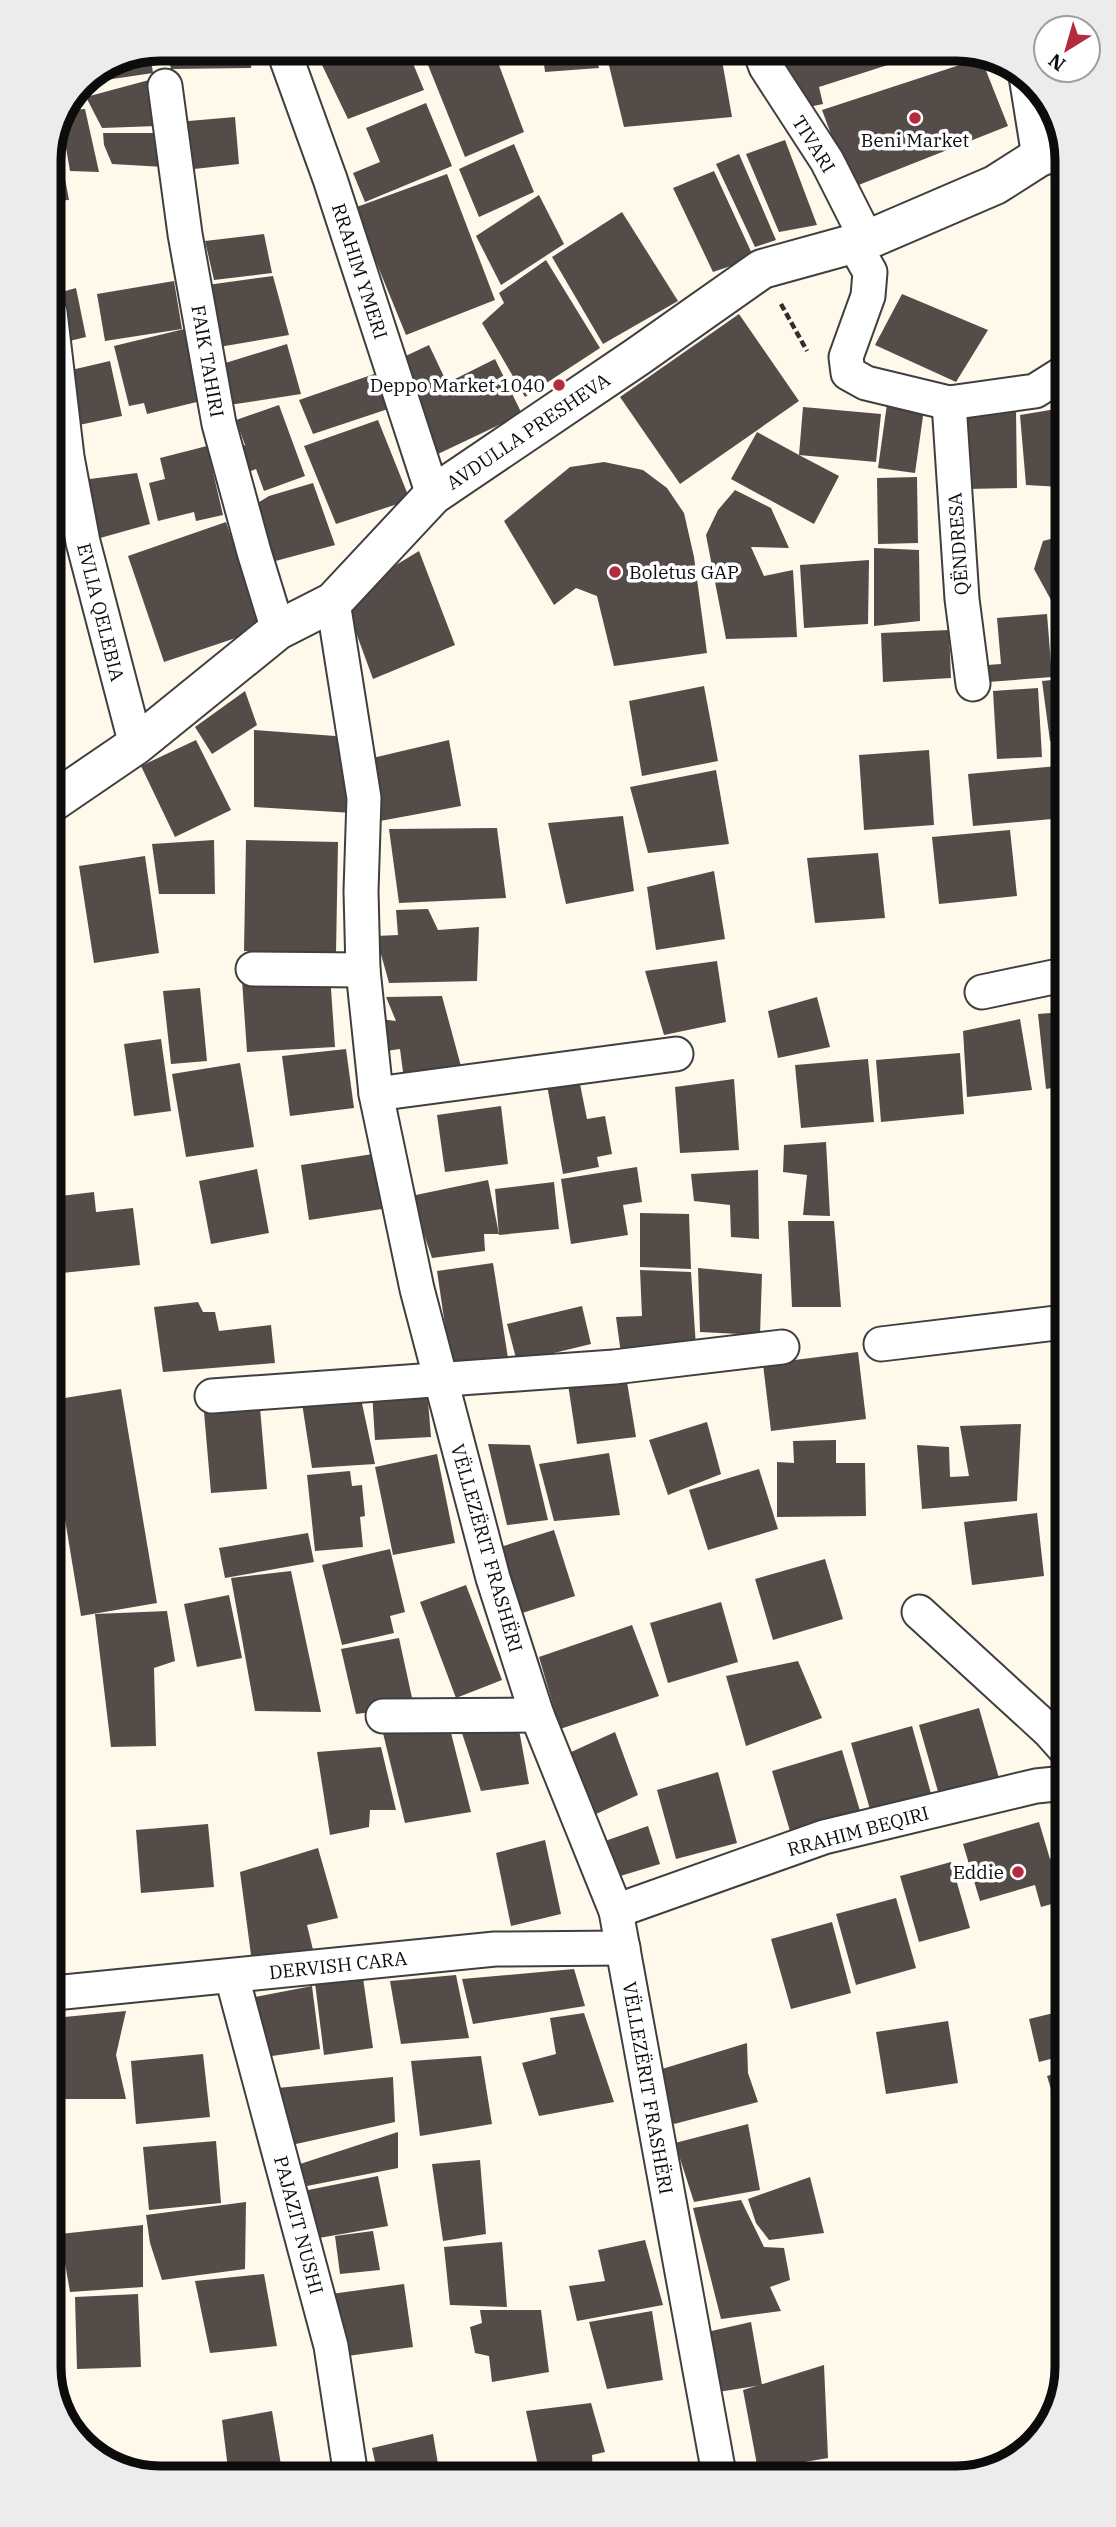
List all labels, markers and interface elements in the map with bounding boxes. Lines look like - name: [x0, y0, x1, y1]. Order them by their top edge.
- north arrow: [1032, 14, 1102, 84]
- text: N: [1044, 48, 1070, 77]
- marker: Beni Market: [907, 110, 923, 126]
- street label: TIVARI: [787, 111, 841, 177]
- place label: Beni Market: [861, 128, 970, 152]
- street label: RRAHIM YMERI: [327, 200, 393, 342]
- street label: FAIK TAHIRI: [186, 303, 230, 419]
- street label: AVDULLA PRESHEVA: [442, 367, 614, 495]
- place label: Deppo Market 1040: [370, 373, 545, 397]
- marker: Deppo Market 1040: [551, 377, 567, 393]
- street label: QËNDRESA: [942, 492, 974, 596]
- street label: EVLIA QELEBIA: [72, 540, 130, 684]
- place label: Boletus GAP: [629, 560, 739, 584]
- marker: Boletus GAP: [607, 564, 623, 580]
- street label: VËLLEZËRIT FRASHËRI: [446, 1441, 528, 1655]
- street label: RRAHIM BEQIRI: [785, 1801, 931, 1861]
- place label: Eddie: [953, 1860, 1004, 1884]
- marker: Eddie: [1010, 1864, 1026, 1880]
- street label: DERVISH CARA: [268, 1946, 408, 1984]
- street label: VËLLEZËRIT FRASHËRI: [617, 1980, 679, 2196]
- street label: PAJAZIT NUSHI: [269, 2153, 329, 2297]

